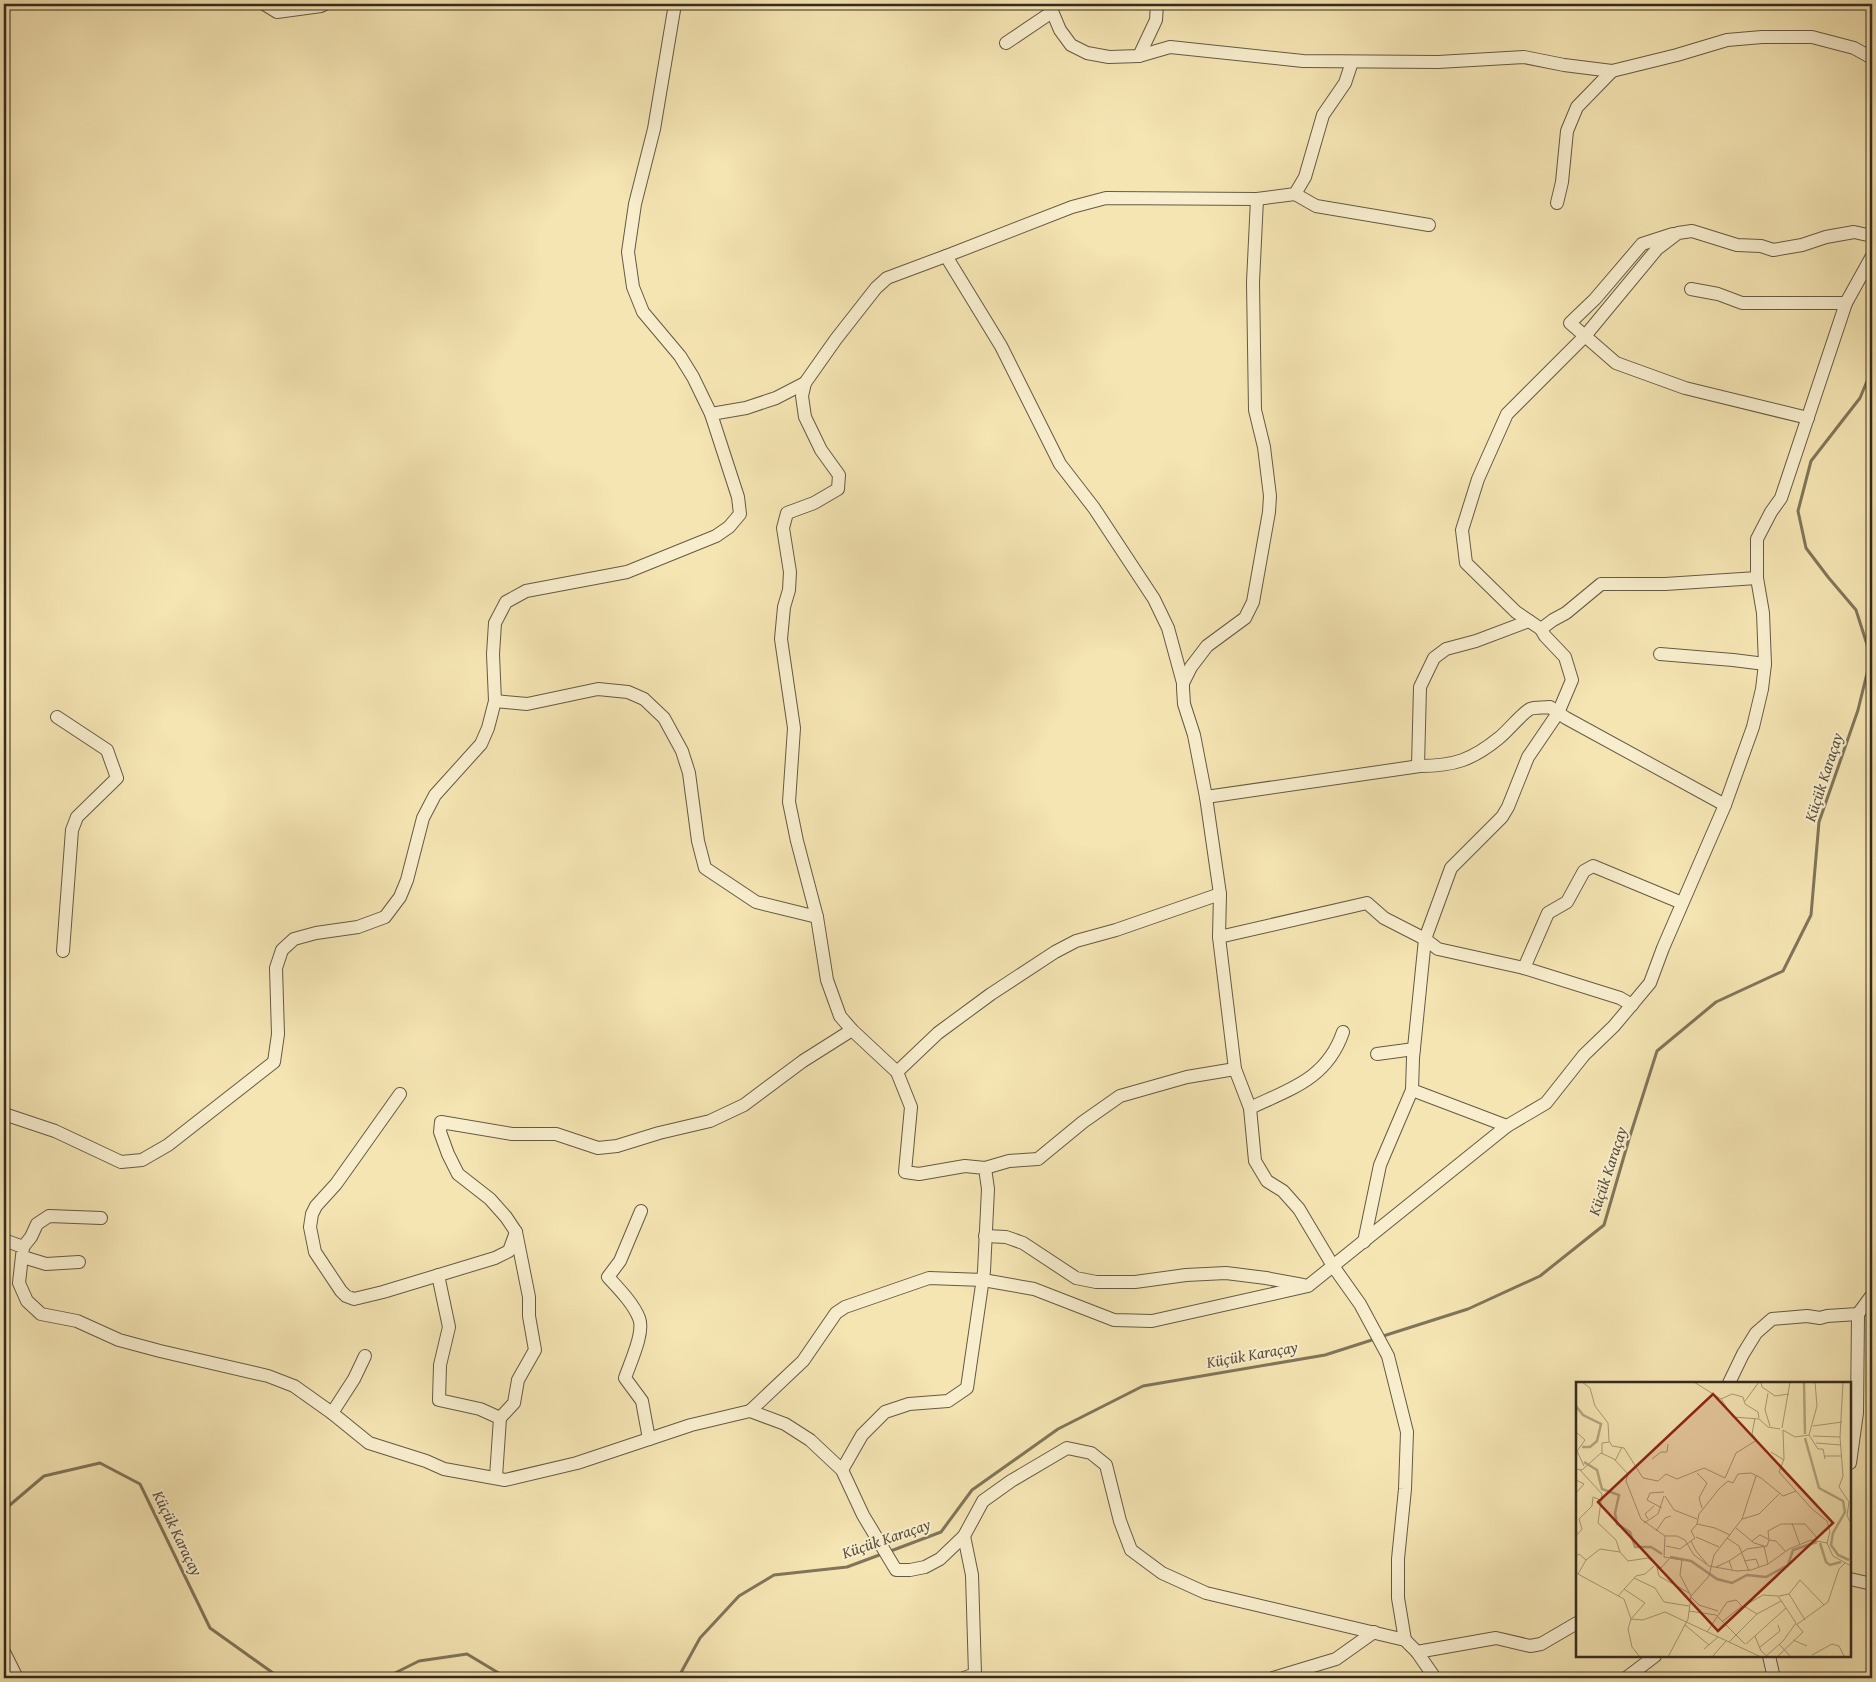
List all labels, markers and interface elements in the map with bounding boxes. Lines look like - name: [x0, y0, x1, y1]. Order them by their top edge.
- water label: Küçük Karaçay: [1797, 729, 1849, 826]
- water label: Küçük Karaçay: [1581, 1123, 1633, 1220]
- water label: Küçük Karaçay: [1203, 1334, 1300, 1374]
- inset map: [1576, 1382, 1851, 1657]
- water label: Küçük Karaçay: [147, 1485, 209, 1580]
- water label: Küçük Karaçay: [837, 1511, 934, 1565]

